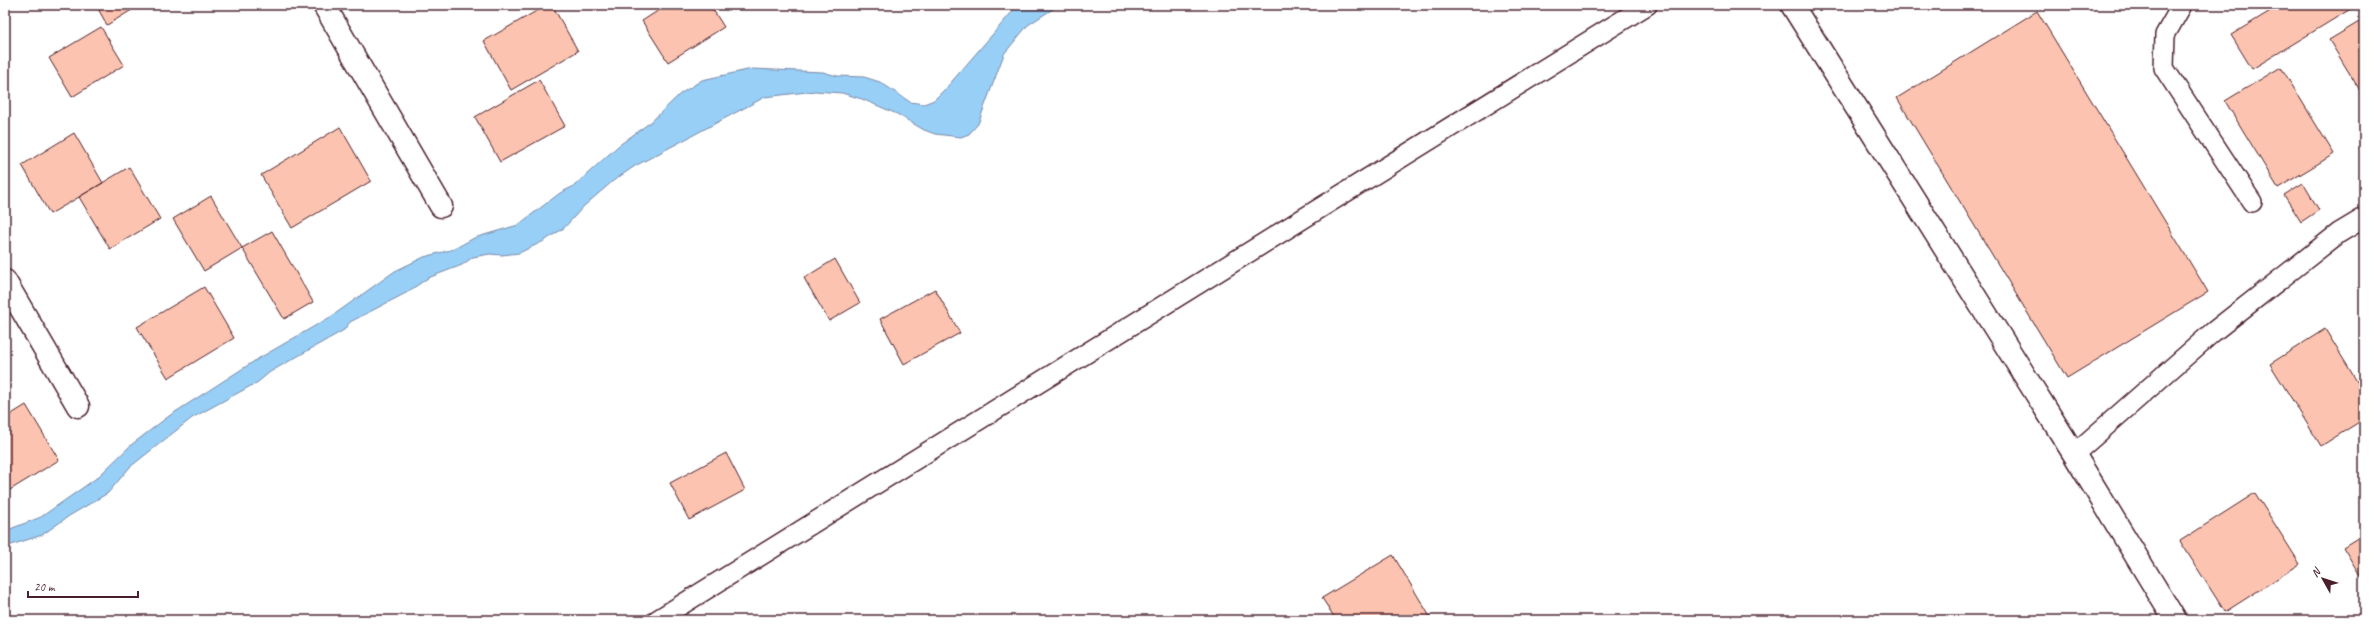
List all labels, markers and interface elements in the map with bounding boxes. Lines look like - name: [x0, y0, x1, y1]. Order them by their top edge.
- north arrow: [2303, 559, 2343, 599]
- text: N: [2308, 564, 2324, 580]
- scale bar: [28, 573, 138, 599]
- text: 20 m: [34, 579, 56, 595]

